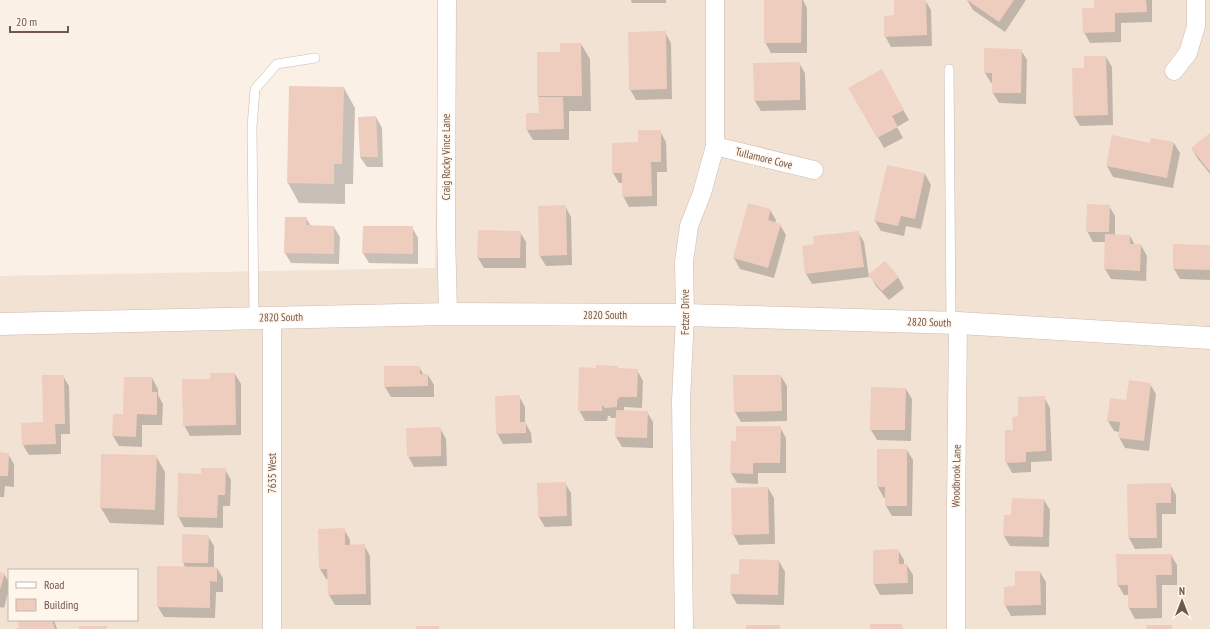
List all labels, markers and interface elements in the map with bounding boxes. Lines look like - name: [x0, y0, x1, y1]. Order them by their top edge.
- scale bar: [10, 8, 68, 34]
- text: 20 m: [16, 14, 37, 29]
- street label: Craig Rocky Vince Lane: [439, 113, 453, 200]
- street label: Tullamore Cove: [734, 144, 794, 172]
- street label: Fetzer Drive: [678, 289, 692, 335]
- street label: 2820 South: [583, 308, 627, 322]
- street label: 2820 South: [259, 310, 303, 324]
- street label: 2820 South: [907, 314, 952, 330]
- street label: Woodbrook Lane: [948, 444, 964, 508]
- street label: 7635 West: [265, 453, 279, 493]
- legend: [8, 569, 138, 621]
- text: Road: [44, 577, 64, 592]
- north arrow: [1162, 581, 1202, 621]
- text: N: [1179, 584, 1185, 598]
- text: Building: [44, 597, 79, 612]

